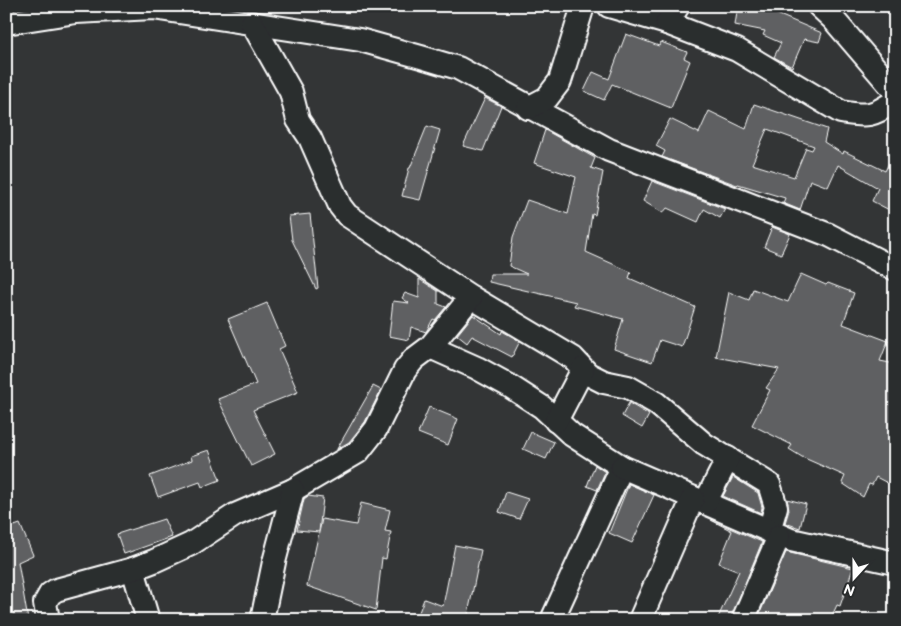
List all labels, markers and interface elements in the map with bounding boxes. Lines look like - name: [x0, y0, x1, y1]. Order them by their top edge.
- north arrow: [828, 554, 878, 604]
- text: N: [842, 580, 857, 599]

